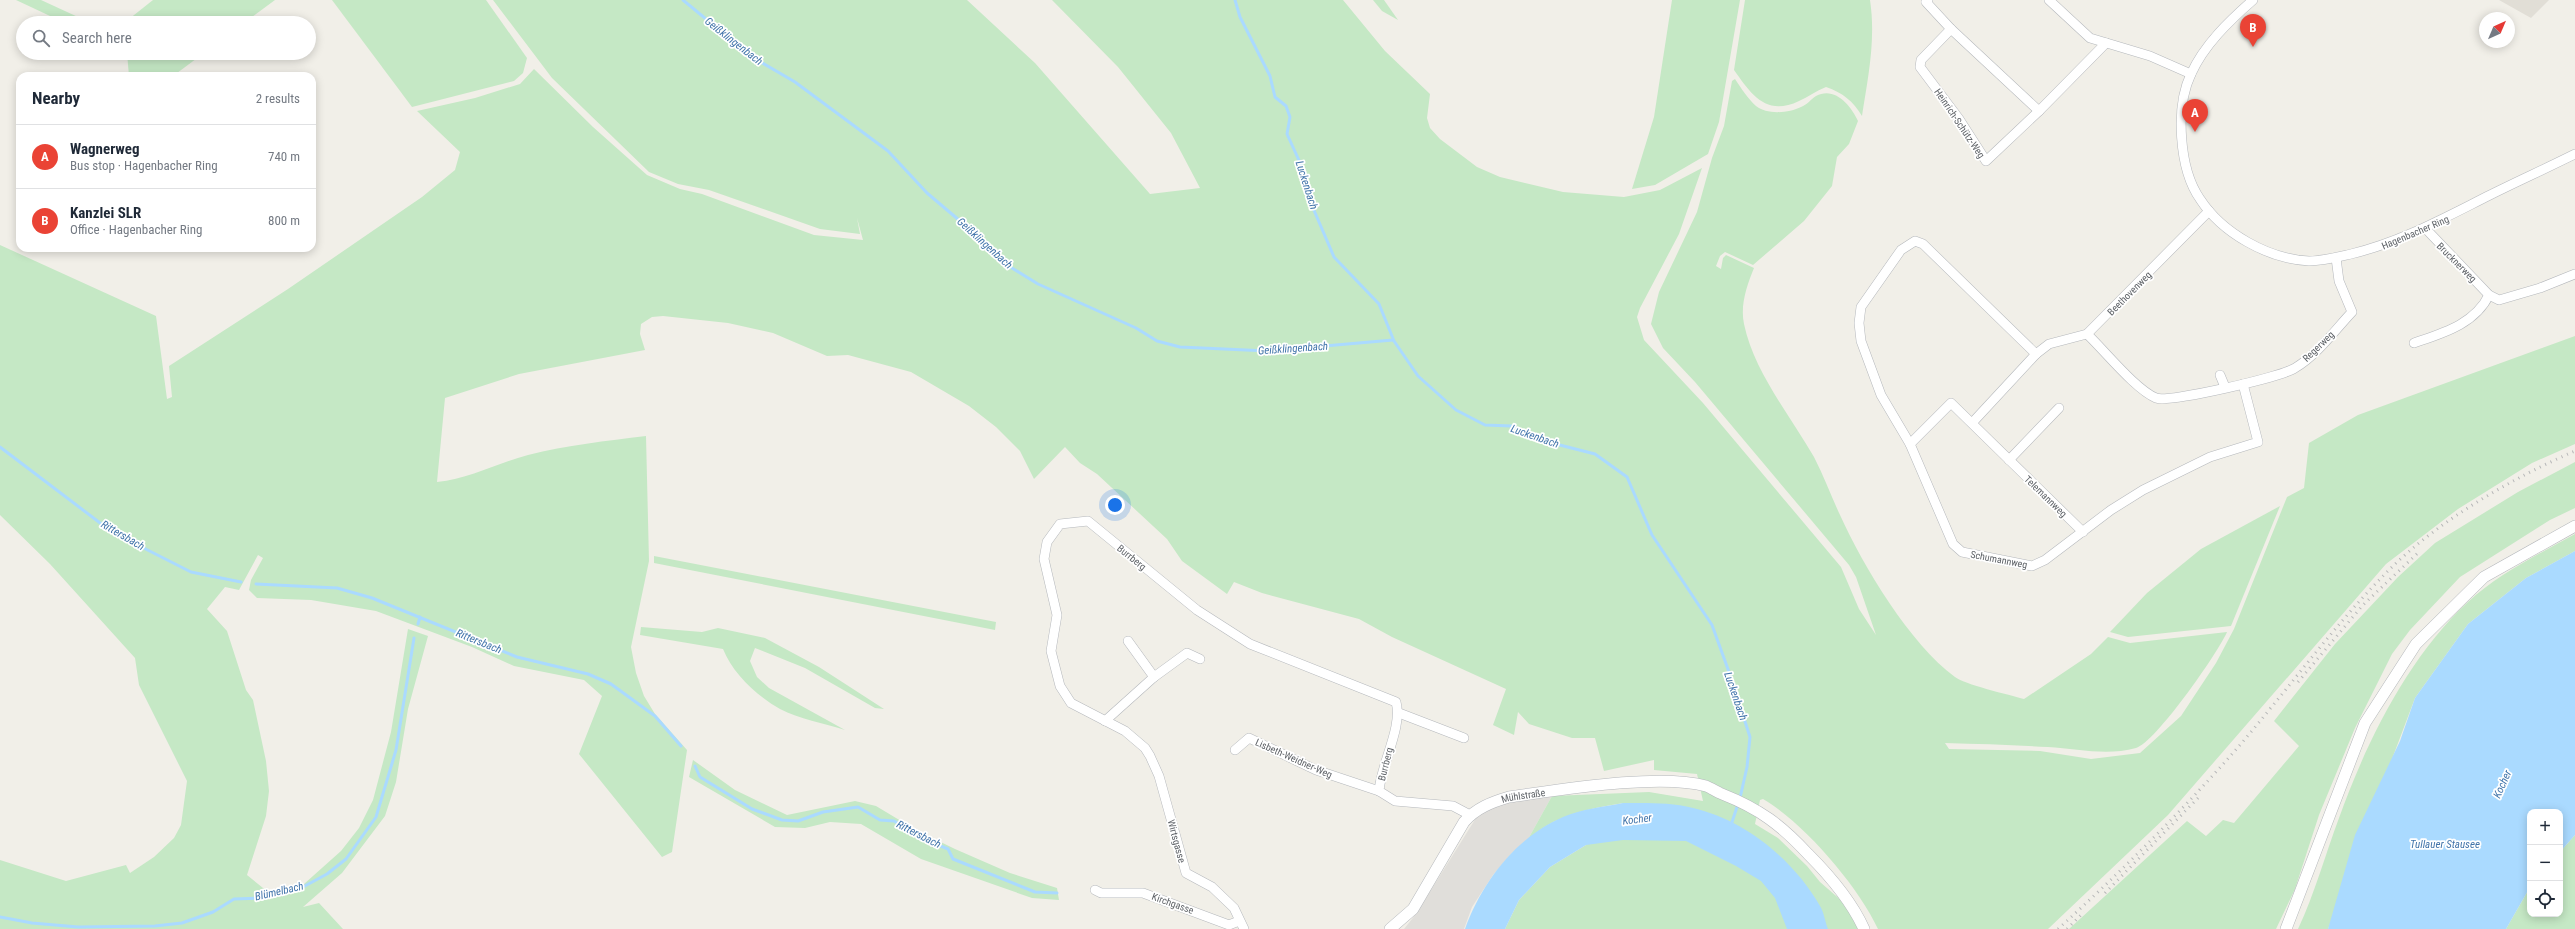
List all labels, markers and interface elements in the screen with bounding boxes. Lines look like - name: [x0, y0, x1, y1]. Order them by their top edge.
- north arrow: [2479, 12, 2515, 48]
- pin: B: [2240, 14, 2266, 47]
- water label: Geißklingenbach: [702, 15, 765, 68]
- search box: [16, 16, 316, 60]
- icon: search: [30, 27, 52, 49]
- text: Search here: [62, 29, 132, 47]
- street label: Heinrich-Schütz-Weg: [1932, 86, 1987, 160]
- text: Nearby: [32, 88, 80, 108]
- text: 2 results: [256, 91, 300, 106]
- pin: A: [2182, 99, 2208, 132]
- text: Wagnerweg: [70, 140, 140, 158]
- text: A: [41, 149, 49, 164]
- text: 740 m: [268, 149, 300, 164]
- text: Bus stop · Hagenbacher Ring: [70, 158, 218, 173]
- water label: Luckenbach: [1293, 159, 1320, 211]
- text: Kanzlei SLR: [70, 204, 141, 222]
- text: B: [41, 213, 49, 228]
- text: 800 m: [268, 213, 300, 228]
- street label: Hagenbacher Ring: [2380, 213, 2451, 252]
- water label: Geißklingenbach: [954, 215, 1015, 272]
- text: Office · Hagenbacher Ring: [70, 222, 202, 237]
- street label: Brucknerweg: [2435, 240, 2479, 284]
- street label: Beethovenweg: [2105, 269, 2154, 318]
- street label: Regerweg: [2301, 329, 2336, 364]
- water label: Geißklingenbach: [1258, 340, 1328, 357]
- water label: Luckenbach: [1509, 422, 1561, 451]
- street label: Telemannweg: [2022, 473, 2069, 519]
- your location: [1105, 495, 1125, 515]
- water label: Rittersbach: [99, 518, 147, 553]
- street label: Burrberg: [1115, 542, 1148, 572]
- street label: Schumannweg: [1970, 549, 2028, 570]
- water label: Rittersbach: [454, 626, 504, 656]
- water label: Luckenbach: [1721, 670, 1750, 722]
- street label: Lisbeth-Weidner-Weg: [1254, 737, 1334, 780]
- street label: Burrberg: [1376, 746, 1395, 782]
- water label: Kocher: [2491, 767, 2515, 800]
- street label: Mühlstraße: [1500, 787, 1546, 805]
- map controls: [2527, 809, 2563, 917]
- button: +: [2527, 809, 2563, 845]
- water label: Kocher: [1622, 811, 1653, 828]
- water label: Rittersbach: [894, 818, 943, 851]
- street label: Wirtsgasse: [1165, 818, 1188, 864]
- water label: Tullauer Stausee: [2410, 838, 2480, 851]
- button: −: [2527, 845, 2563, 881]
- water label: Blümelbach: [254, 880, 305, 903]
- button: locate: [2527, 881, 2563, 917]
- street label: Kirchgasse: [1150, 891, 1196, 916]

